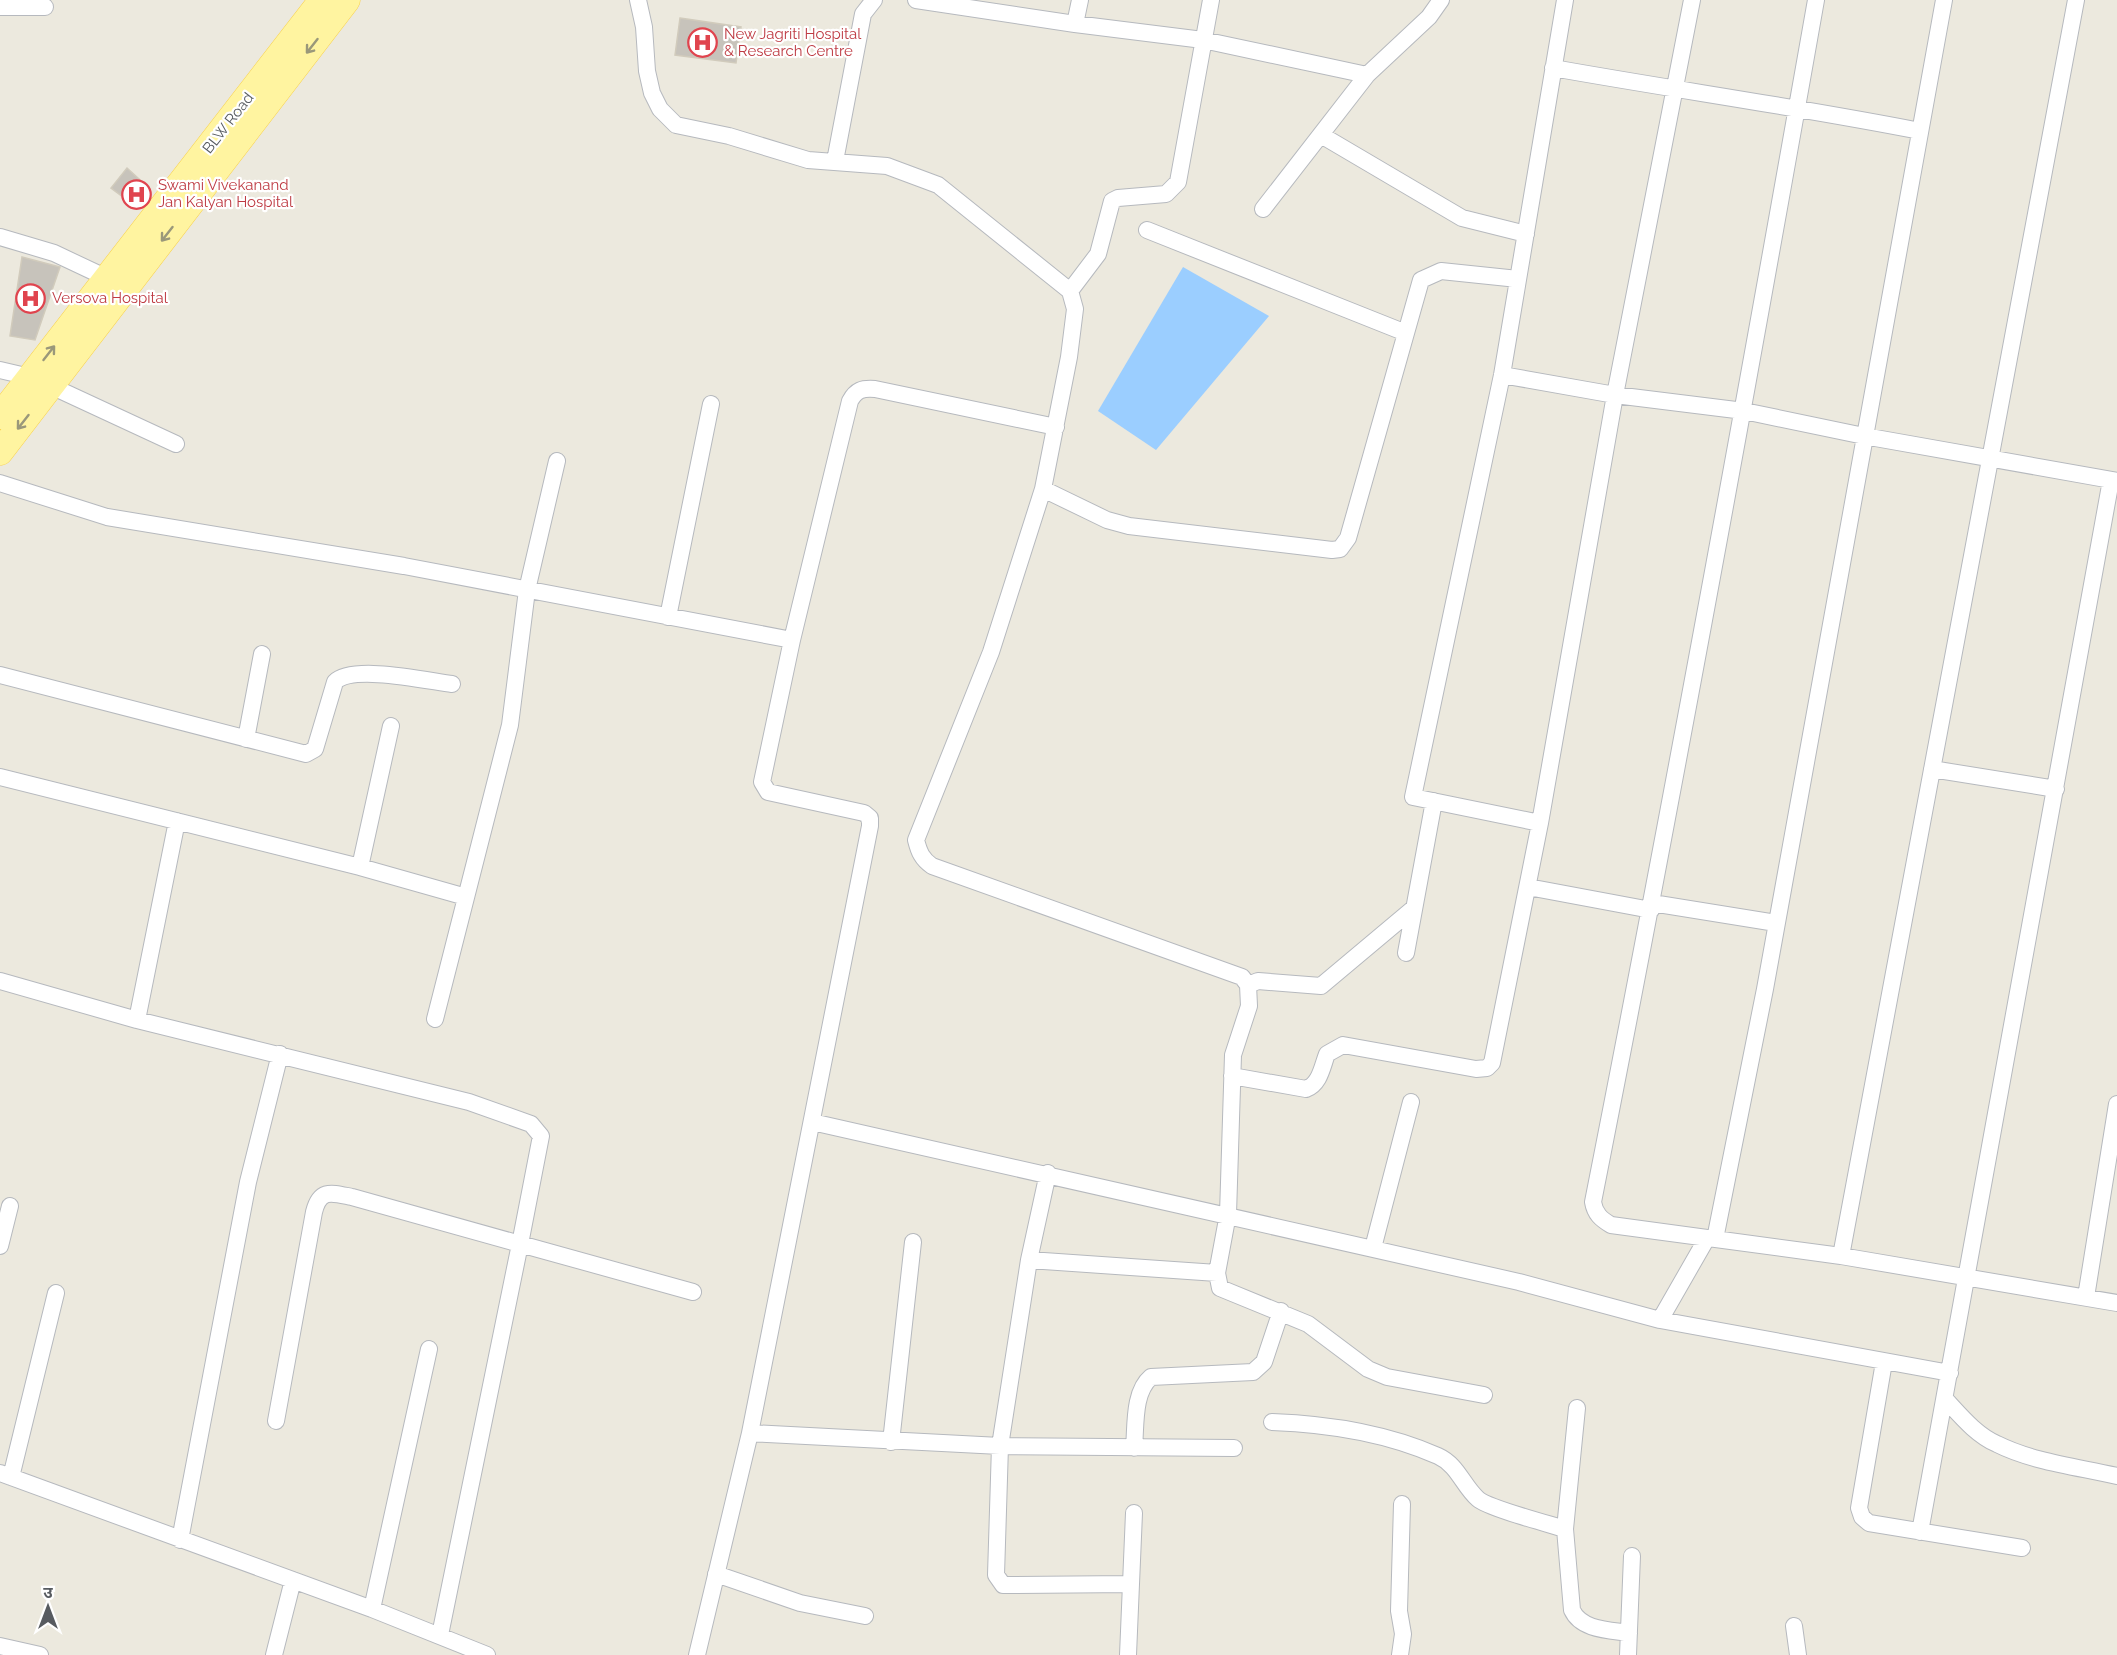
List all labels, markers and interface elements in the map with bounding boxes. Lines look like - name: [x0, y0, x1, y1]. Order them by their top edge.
- place label: New Jagriti Hospital & Research Centre: [724, 25, 862, 60]
- hospital icon: New Jagriti Hospital & Research Centre: [687, 27, 719, 59]
- one-way arrow: [305, 38, 318, 54]
- street label: BLW Road: [199, 89, 257, 157]
- place label: Swami Vivekanand Jan Kalyan Hospital: [158, 176, 294, 211]
- hospital icon: Swami Vivekanand Jan Kalyan Hospital: [121, 178, 153, 210]
- one-way arrow: [161, 226, 173, 242]
- hospital icon: Versova Hospital: [15, 282, 47, 314]
- place label: Versova Hospital: [52, 289, 169, 307]
- one-way arrow: [42, 345, 55, 361]
- one-way arrow: [16, 414, 29, 430]
- north arrow: [18, 1577, 78, 1637]
- text: उ: [43, 1583, 53, 1602]

